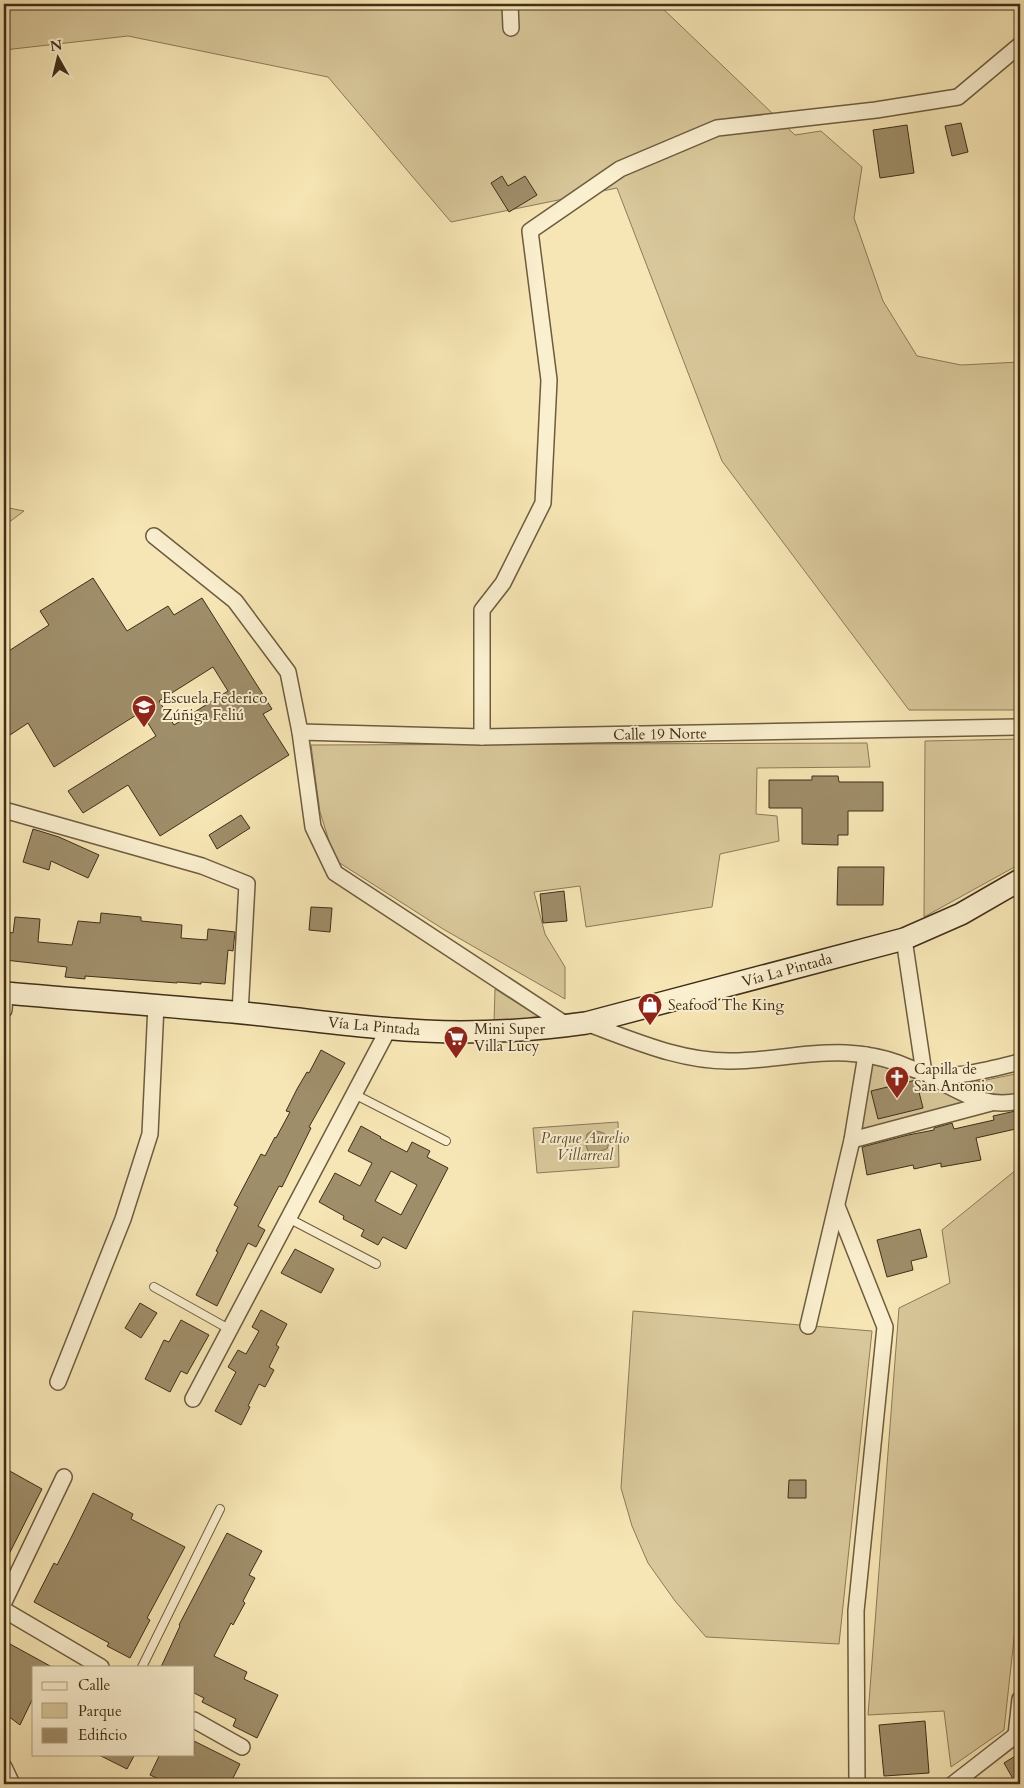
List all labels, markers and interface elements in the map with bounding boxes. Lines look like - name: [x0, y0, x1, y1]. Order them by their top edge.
- north arrow: [32, 32, 82, 82]
- text: N: [49, 35, 64, 56]
- place label: Escuela Federico Zúñiga Feliú: [162, 688, 267, 725]
- school or university icon: Escuela Federico Zúñiga Feliú: [131, 694, 157, 728]
- street label: Calle 19 Norte: [613, 723, 707, 745]
- street label: Vía La Pintada: [740, 948, 835, 992]
- shop icon: Seafood The King: [637, 992, 663, 1026]
- place label: Seafood The King: [668, 995, 785, 1015]
- street label: Vía La Pintada: [327, 1012, 422, 1040]
- place label: Mini Super Villa Lucy: [474, 1019, 546, 1056]
- supermarket icon: Mini Super Villa Lucy: [443, 1025, 469, 1059]
- place label: Capilla de San Antonio: [914, 1059, 993, 1096]
- church icon: Capilla de San Antonio: [884, 1065, 910, 1099]
- park label: Parque Aurelio Villarreal: [541, 1128, 629, 1165]
- legend: [32, 1666, 195, 1756]
- text: Calle: [78, 1675, 111, 1695]
- text: Parque: [78, 1701, 122, 1721]
- text: Edificio: [78, 1725, 127, 1745]

